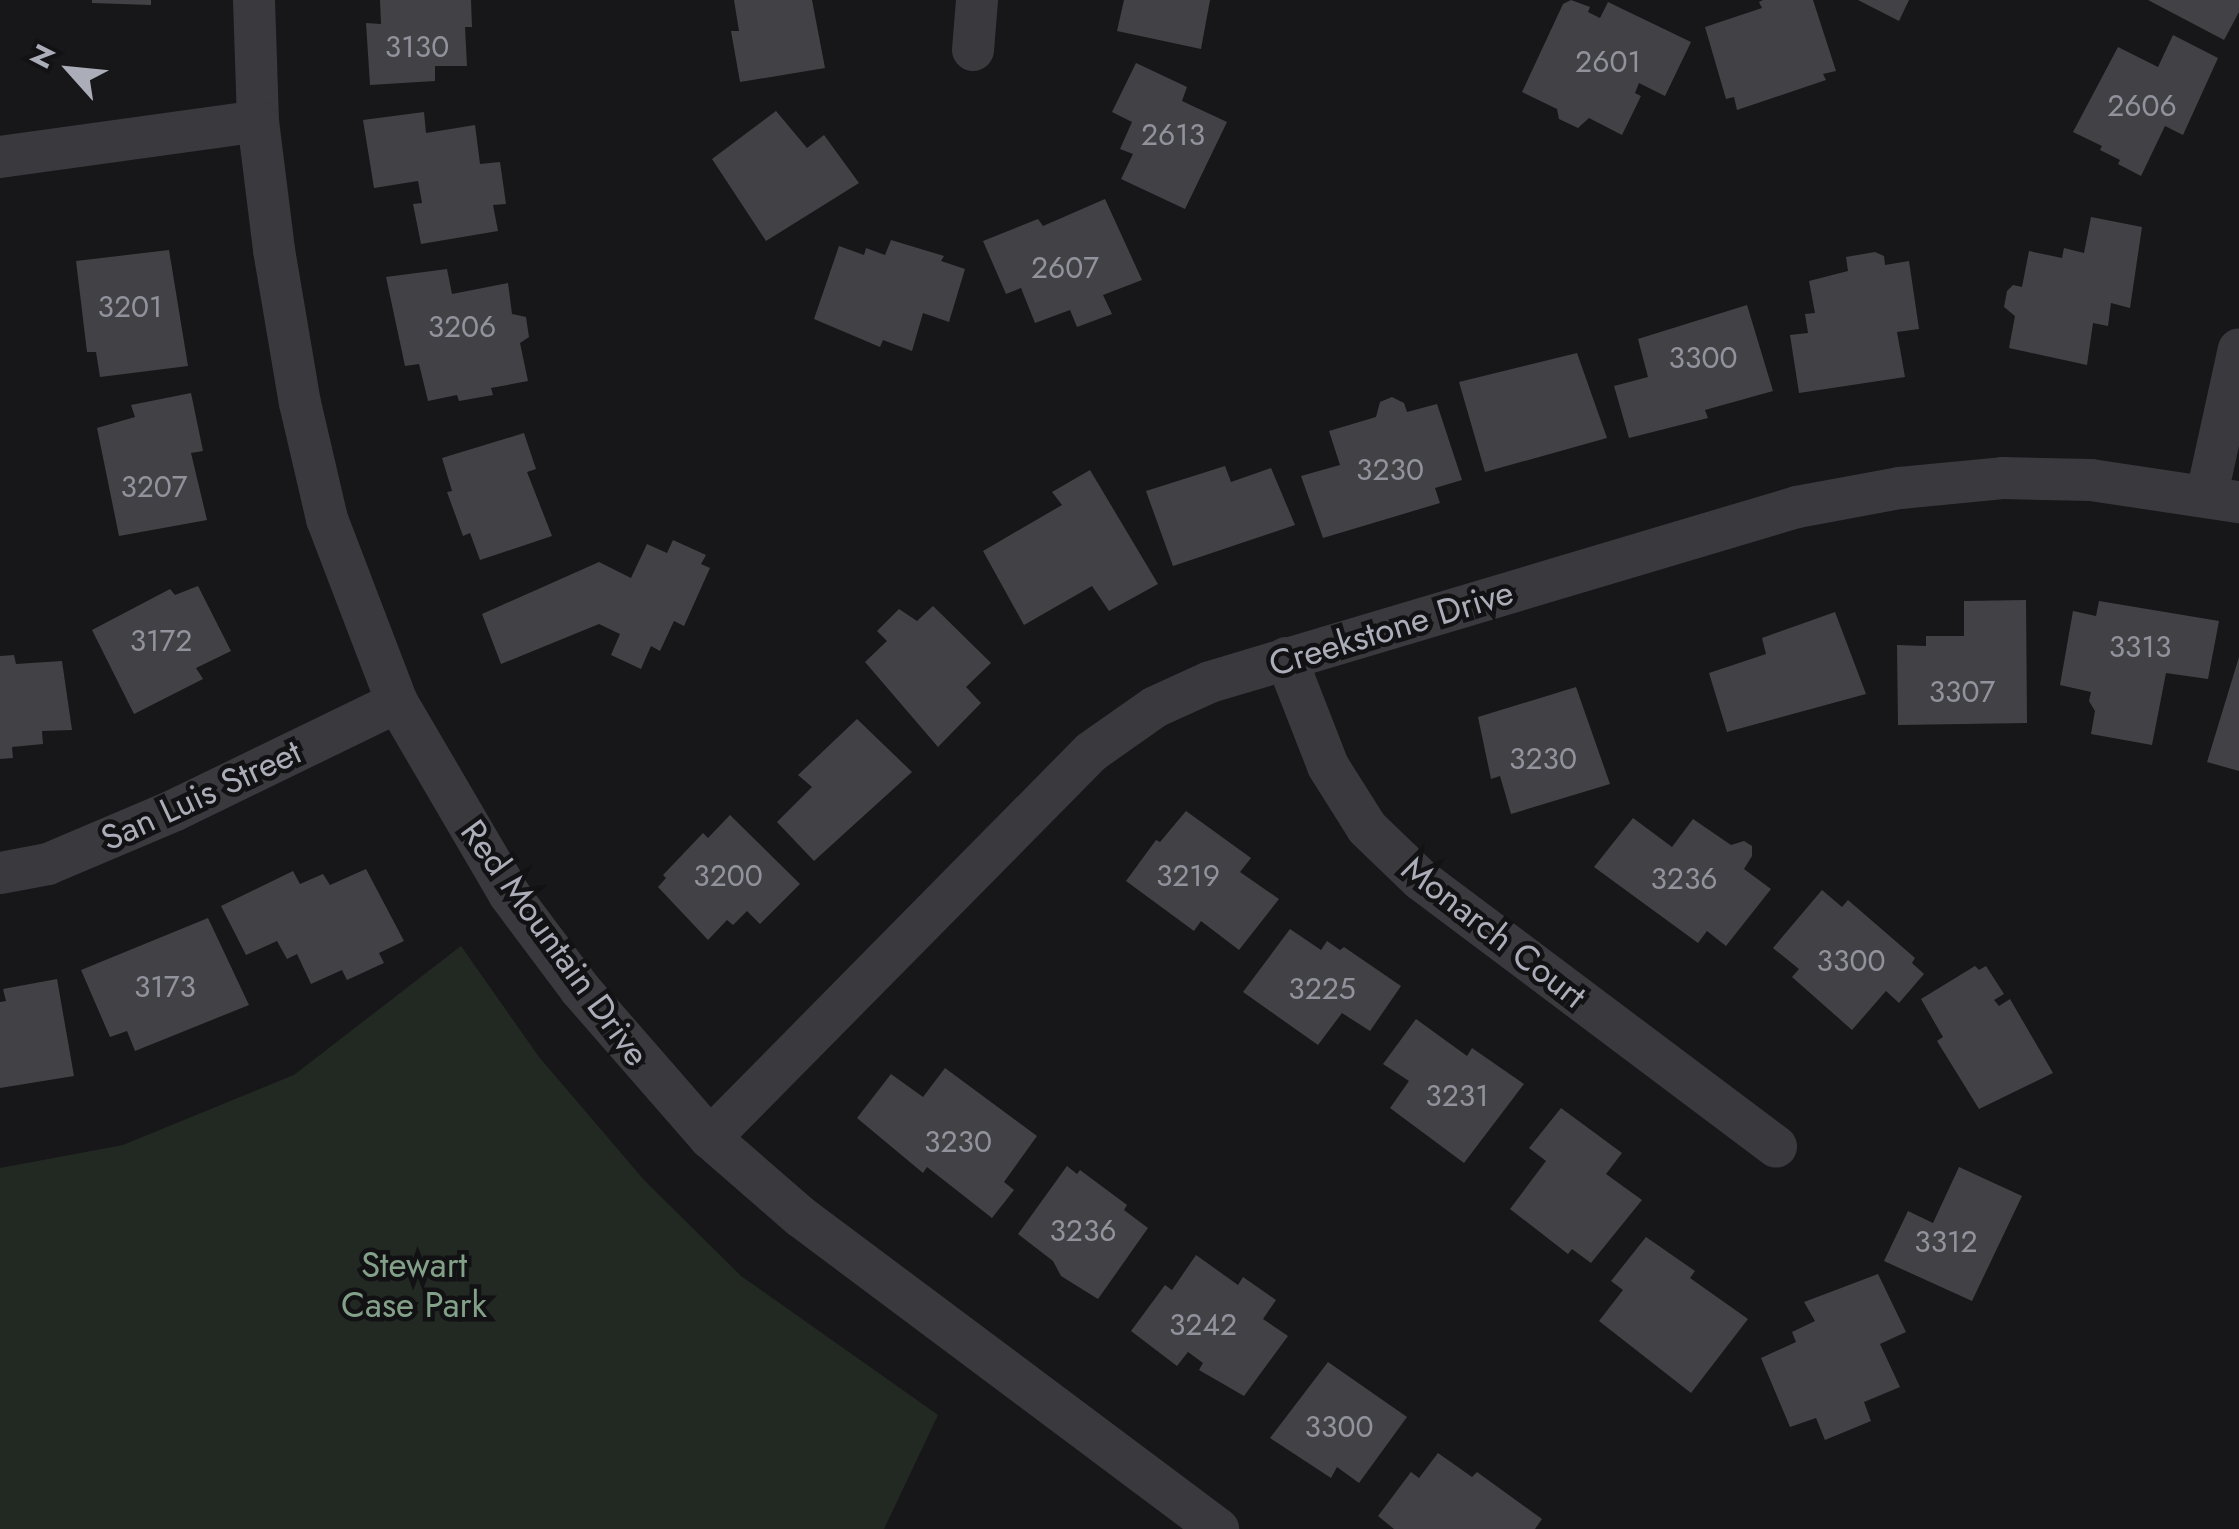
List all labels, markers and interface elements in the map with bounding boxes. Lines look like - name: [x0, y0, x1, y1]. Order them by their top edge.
- north arrow: [20, 20, 120, 120]
- house number: 3130: [385, 29, 449, 65]
- text: N: [20, 37, 66, 75]
- house number: 2601: [1575, 44, 1641, 80]
- house number: 2606: [2107, 88, 2177, 124]
- house number: 2613: [1141, 117, 1205, 153]
- house number: 2607: [1031, 250, 1099, 286]
- house number: 3201: [98, 289, 162, 325]
- house number: 3206: [428, 309, 496, 345]
- house number: 3300: [1669, 340, 1737, 376]
- house number: 3230: [1356, 452, 1424, 488]
- house number: 3207: [120, 469, 188, 505]
- street label: Creekstone Drive: [1264, 571, 1518, 685]
- house number: 3172: [130, 623, 192, 659]
- house number: 3313: [2109, 629, 2171, 665]
- house number: 3307: [1929, 674, 1995, 710]
- street label: San Luis Street: [94, 730, 308, 860]
- house number: 3230: [1509, 741, 1577, 777]
- street label: Red Mountain Drive: [452, 812, 658, 1074]
- street label: Monarch Court: [1394, 847, 1594, 1017]
- house number: 3200: [693, 858, 763, 894]
- house number: 3219: [1156, 858, 1220, 894]
- house number: 3236: [1650, 861, 1718, 897]
- house number: 3300: [1817, 943, 1885, 979]
- house number: 3173: [134, 969, 196, 1005]
- house number: 3225: [1288, 971, 1356, 1007]
- house number: 3231: [1425, 1078, 1489, 1114]
- house number: 3230: [924, 1124, 992, 1160]
- house number: 3236: [1049, 1213, 1117, 1249]
- house number: 3312: [1914, 1224, 1978, 1260]
- park label: Stewart Case Park: [341, 1244, 487, 1326]
- house number: 3242: [1169, 1307, 1237, 1343]
- house number: 3300: [1305, 1409, 1373, 1445]

